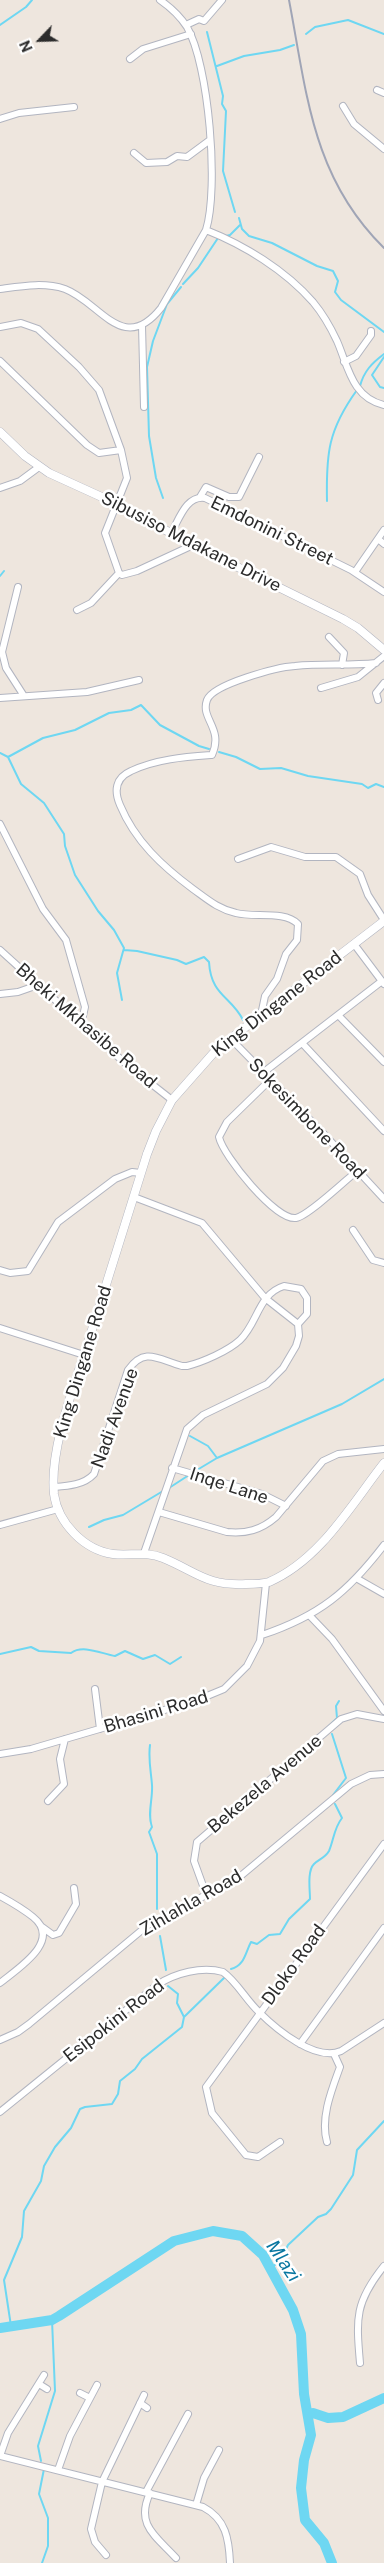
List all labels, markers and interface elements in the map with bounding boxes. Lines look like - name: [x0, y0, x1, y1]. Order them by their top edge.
- north arrow: [15, 15, 65, 65]
- text: N: [17, 38, 36, 54]
- street label: Sibusiso Mdakane Drive: [97, 487, 285, 597]
- street label: Emdonini Street: [207, 492, 337, 570]
- street label: King Dingane Road: [208, 947, 346, 1061]
- street label: Bheki Mkhasibe Road: [11, 959, 161, 1093]
- street label: Sokesimbone Road: [244, 1054, 370, 1184]
- street label: King Dingane Road: [49, 1283, 117, 1441]
- street label: Nadi Avenue: [87, 1365, 143, 1471]
- street label: Inqe Lane: [187, 1463, 271, 1509]
- street label: Bhasini Road: [101, 1686, 211, 1738]
- street label: Bekezela Avenue: [204, 1730, 326, 1838]
- street label: Zihlahla Road: [136, 1865, 246, 1941]
- street label: Dloko Road: [257, 1920, 331, 2010]
- street label: Esipokini Road: [59, 1975, 169, 2067]
- water label: Mlazi: [261, 2236, 305, 2286]

